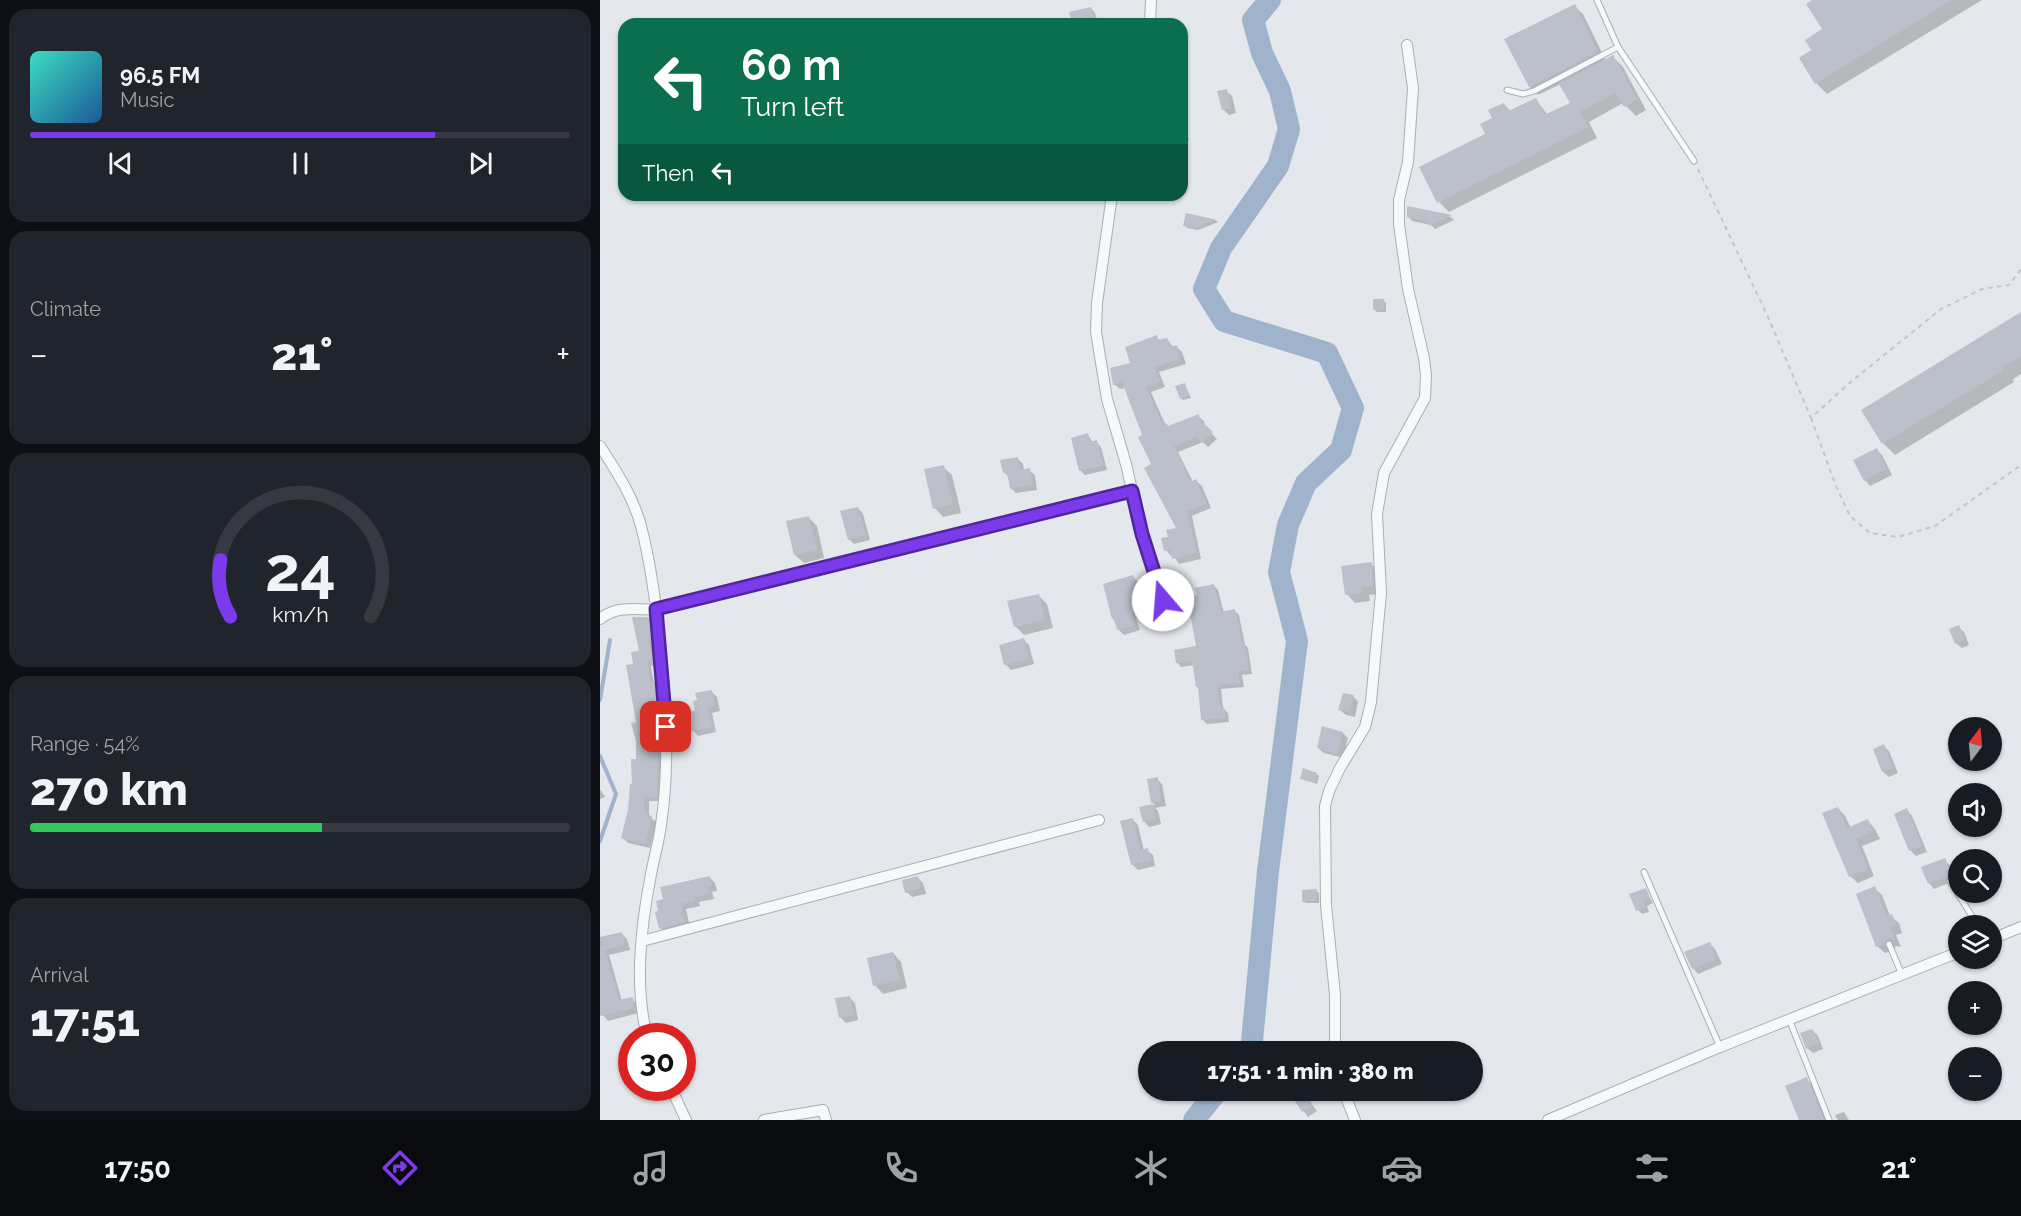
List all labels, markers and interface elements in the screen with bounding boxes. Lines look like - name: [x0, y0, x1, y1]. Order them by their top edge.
- text: 60 m: [741, 41, 841, 90]
- icon: left: [642, 42, 720, 120]
- text: 96.5 FM: [120, 62, 200, 88]
- text: Music: [120, 88, 174, 112]
- text: Turn left: [741, 91, 844, 122]
- icon: previous: [104, 147, 137, 180]
- icon: pause: [284, 147, 317, 180]
- icon: next: [464, 147, 497, 180]
- icon: left: [706, 156, 739, 189]
- text: Then: [642, 160, 694, 186]
- text: Climate: [30, 297, 101, 321]
- text: 21°: [271, 328, 333, 381]
- text: −: [30, 335, 48, 374]
- text: +: [556, 335, 570, 374]
- text: 24: [265, 532, 335, 606]
- position arrow: [1131, 568, 1195, 632]
- text: km/h: [272, 602, 328, 627]
- pin: [640, 701, 691, 752]
- icon: arrive: [649, 710, 682, 743]
- north arrow: [1948, 717, 2002, 771]
- map controls: [1948, 717, 2002, 1101]
- text: Range · 54%: [30, 732, 140, 756]
- text: 270 km: [30, 763, 188, 816]
- button: sound: [1948, 783, 2002, 837]
- button: search: [1948, 849, 2002, 903]
- button: layers: [1948, 915, 2002, 969]
- text: Arrival: [30, 963, 89, 987]
- button: +: [1948, 981, 2002, 1035]
- text: 17:51: [30, 994, 140, 1047]
- speed limit sign: 30: [618, 1023, 696, 1101]
- button: −: [1948, 1047, 2002, 1101]
- text: 17:51 · 1 min · 380 m: [1207, 1058, 1414, 1084]
- icon: directions: [379, 1147, 421, 1189]
- icon: music: [630, 1147, 672, 1189]
- icon: phone: [880, 1147, 922, 1189]
- icon: climate: [1130, 1147, 1172, 1189]
- icon: car: [1381, 1147, 1423, 1189]
- icon: filters: [1631, 1147, 1673, 1189]
- text: 17:50: [104, 1153, 171, 1184]
- text: 21°: [1881, 1153, 1917, 1184]

